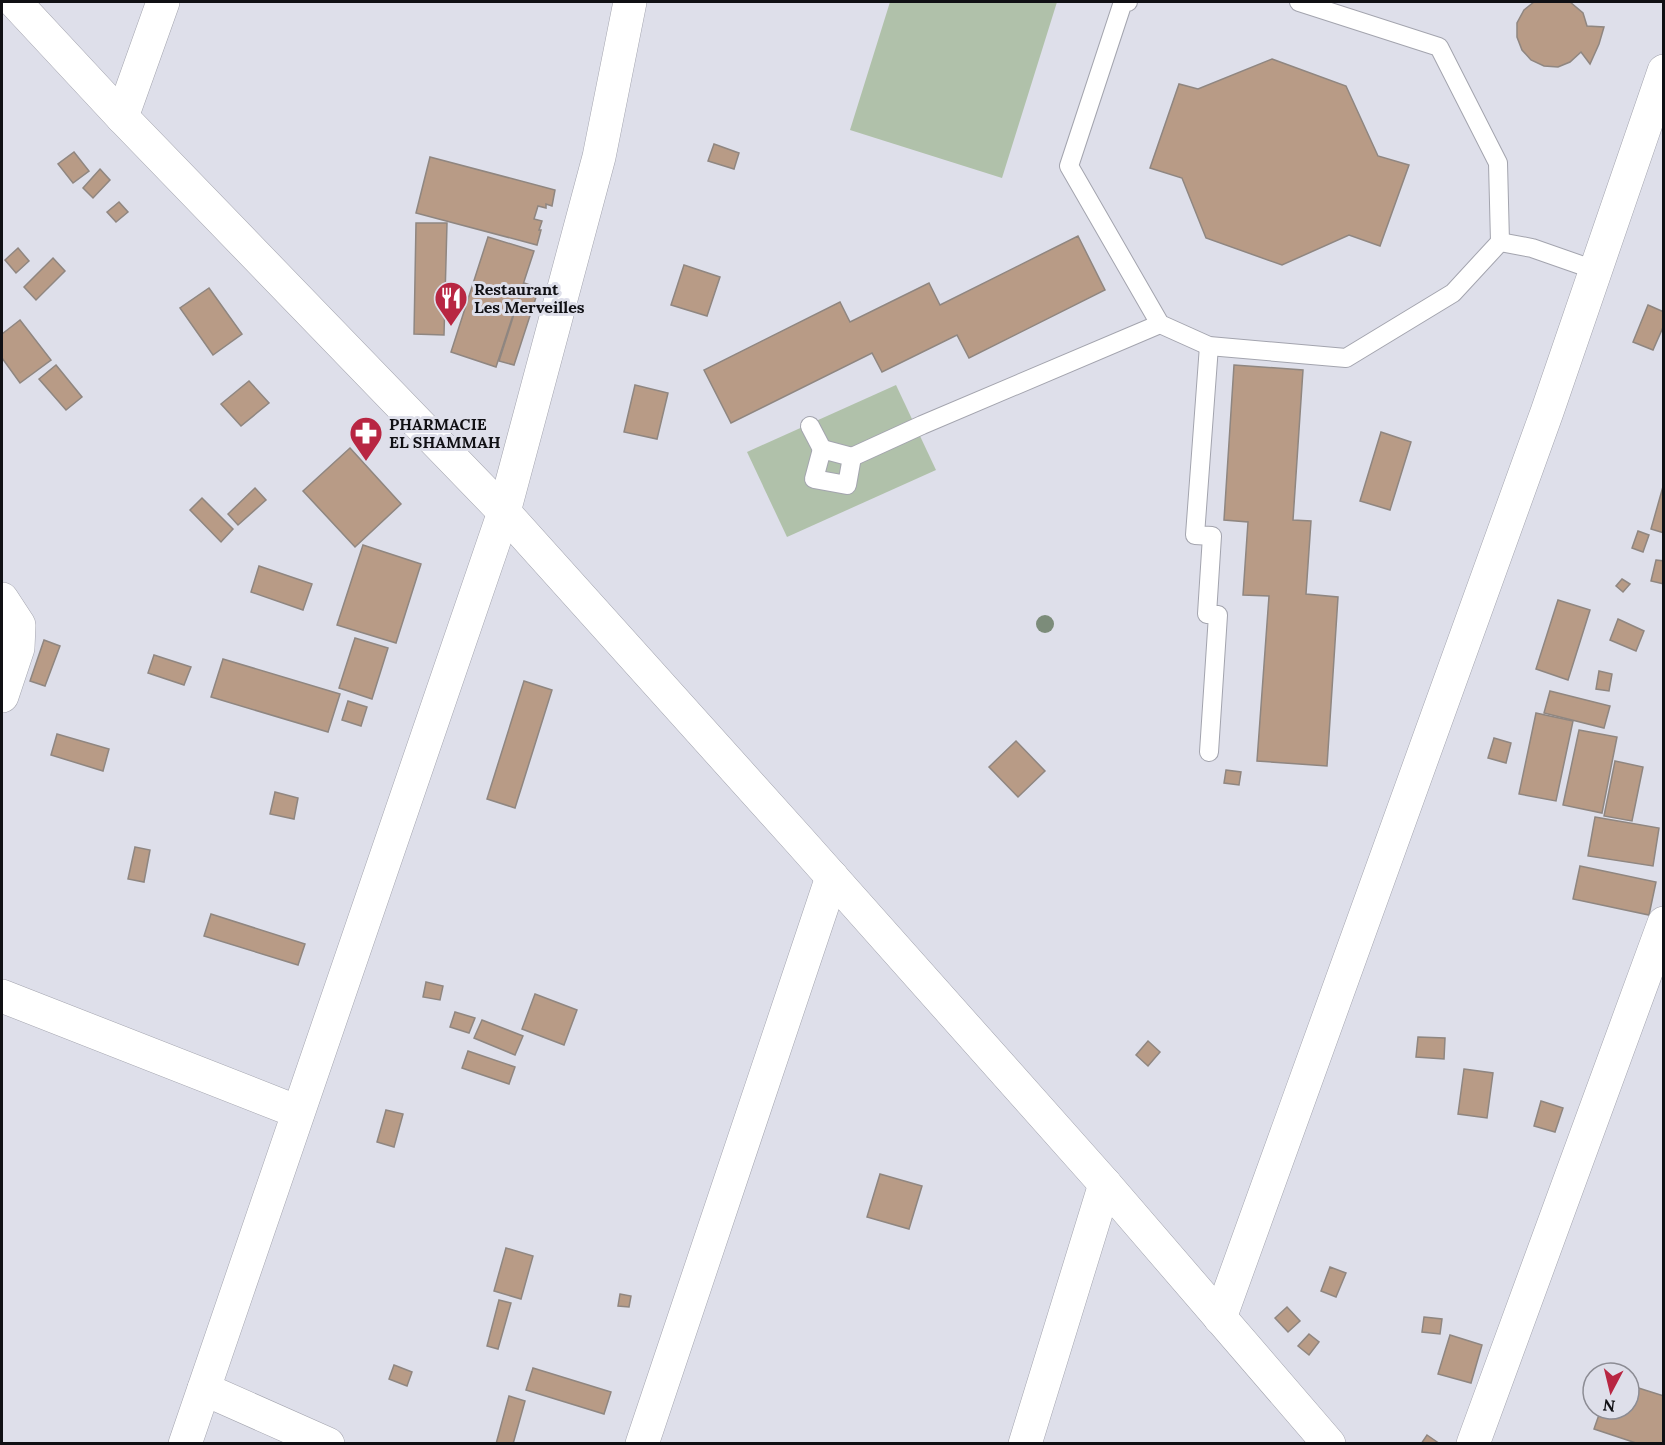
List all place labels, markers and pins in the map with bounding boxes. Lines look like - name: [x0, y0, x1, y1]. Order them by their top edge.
- place label: Restaurant Les Merveilles: [474, 279, 585, 317]
- restaurant icon: Restaurant Les Merveilles: [433, 280, 469, 327]
- place label: PHARMACIE EL SHAMMAH: [389, 414, 501, 452]
- pharmacy icon: PHARMACIE EL SHAMMAH: [348, 415, 384, 462]

